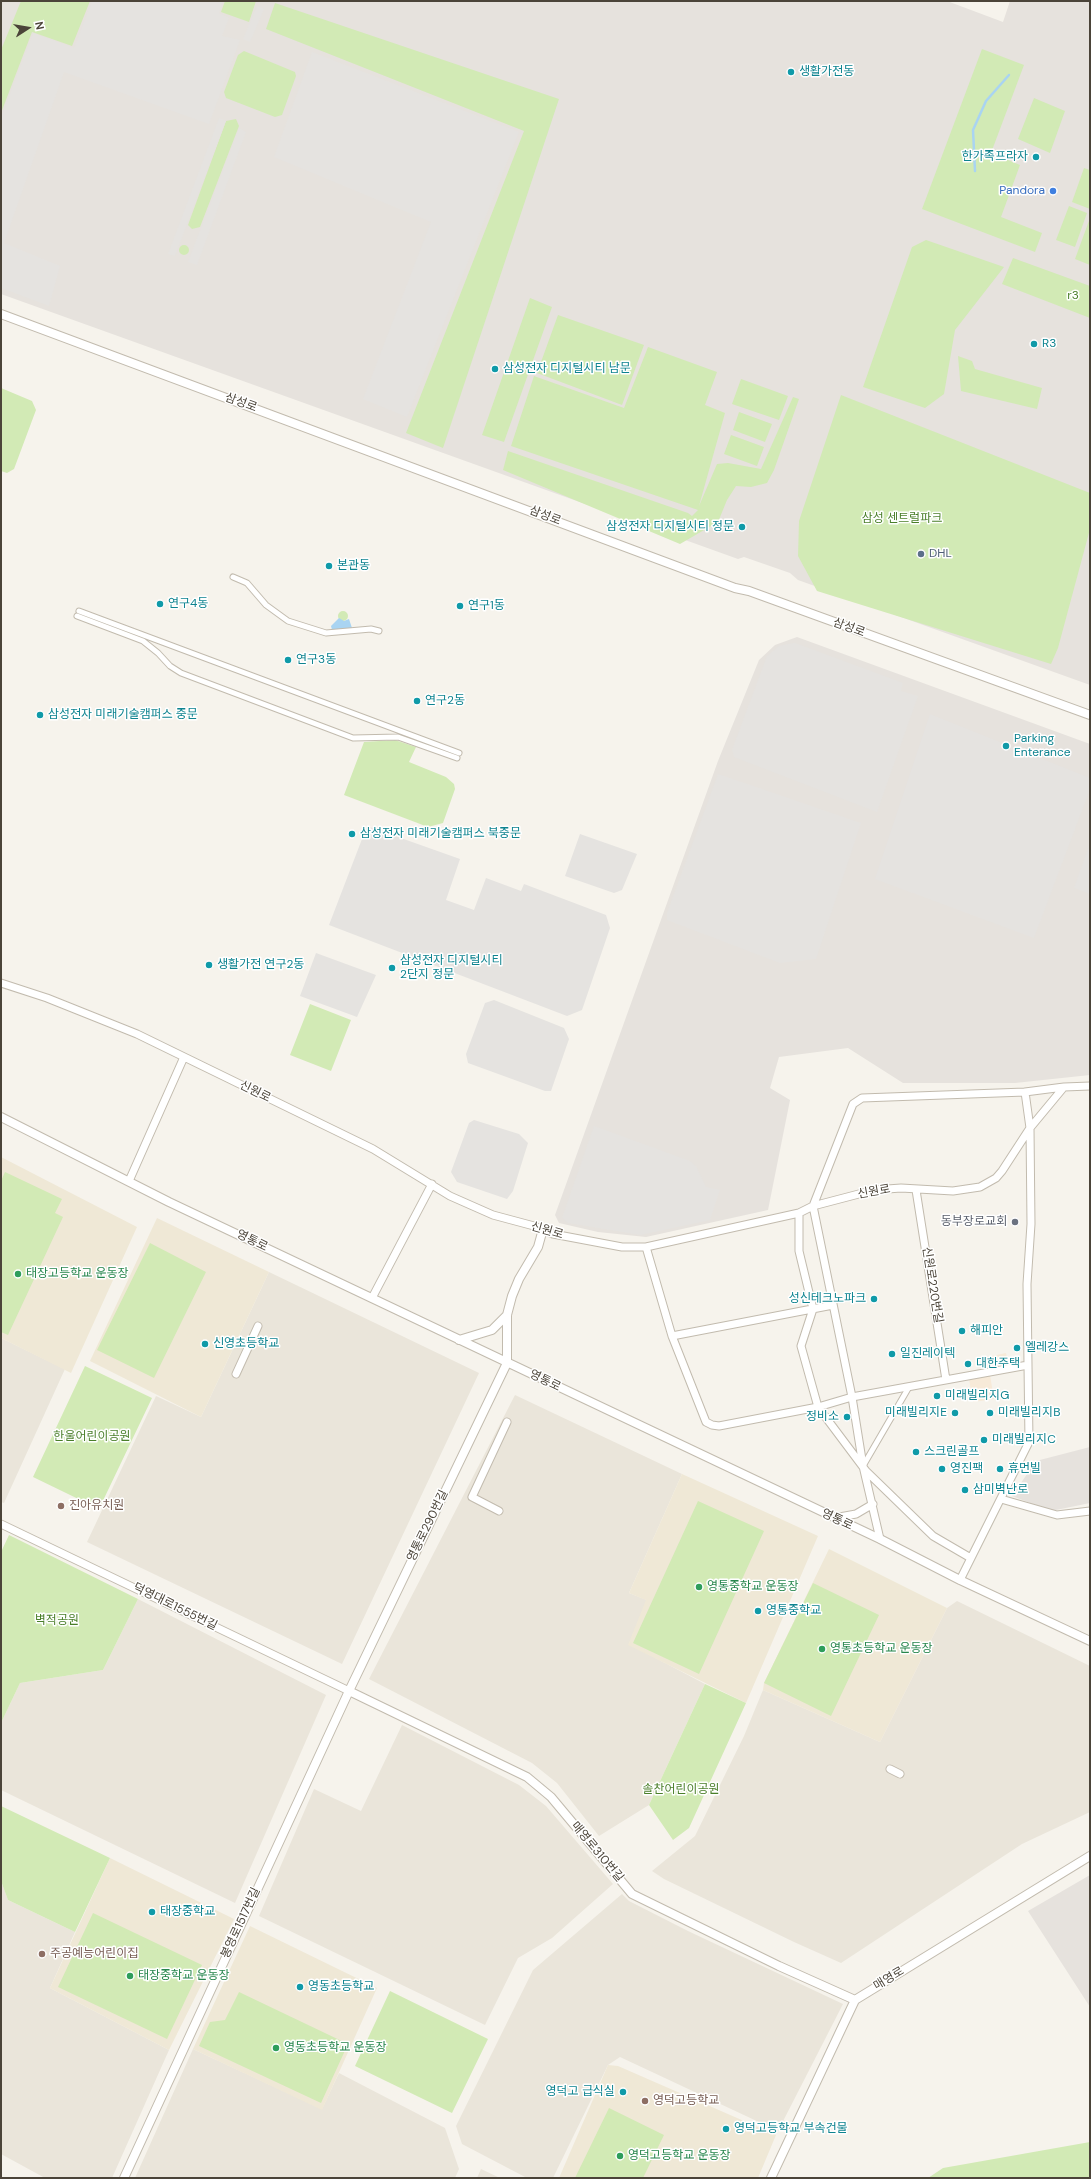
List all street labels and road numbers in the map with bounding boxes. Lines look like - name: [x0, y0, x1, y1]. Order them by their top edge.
- street label: 삼성로: [223, 391, 259, 415]
- street label: 삼성로: [527, 503, 563, 529]
- street label: 삼성로: [831, 616, 867, 640]
- street label: 신원로: [237, 1078, 273, 1106]
- street label: 신원로: [856, 1182, 892, 1202]
- street label: 신원로: [529, 1220, 565, 1242]
- street label: 영통로: [234, 1227, 270, 1255]
- street label: 신원로220번길: [919, 1246, 945, 1324]
- street label: 영통로: [527, 1367, 563, 1395]
- street label: 영통로290번길: [404, 1488, 452, 1564]
- street label: 영통로: [819, 1506, 855, 1534]
- street label: 덕영대로1555번길: [131, 1580, 219, 1634]
- street label: 매영로310번길: [568, 1819, 626, 1885]
- street label: 봉영로1517번길: [218, 1885, 264, 1961]
- street label: 매영로: [871, 1964, 907, 1994]

